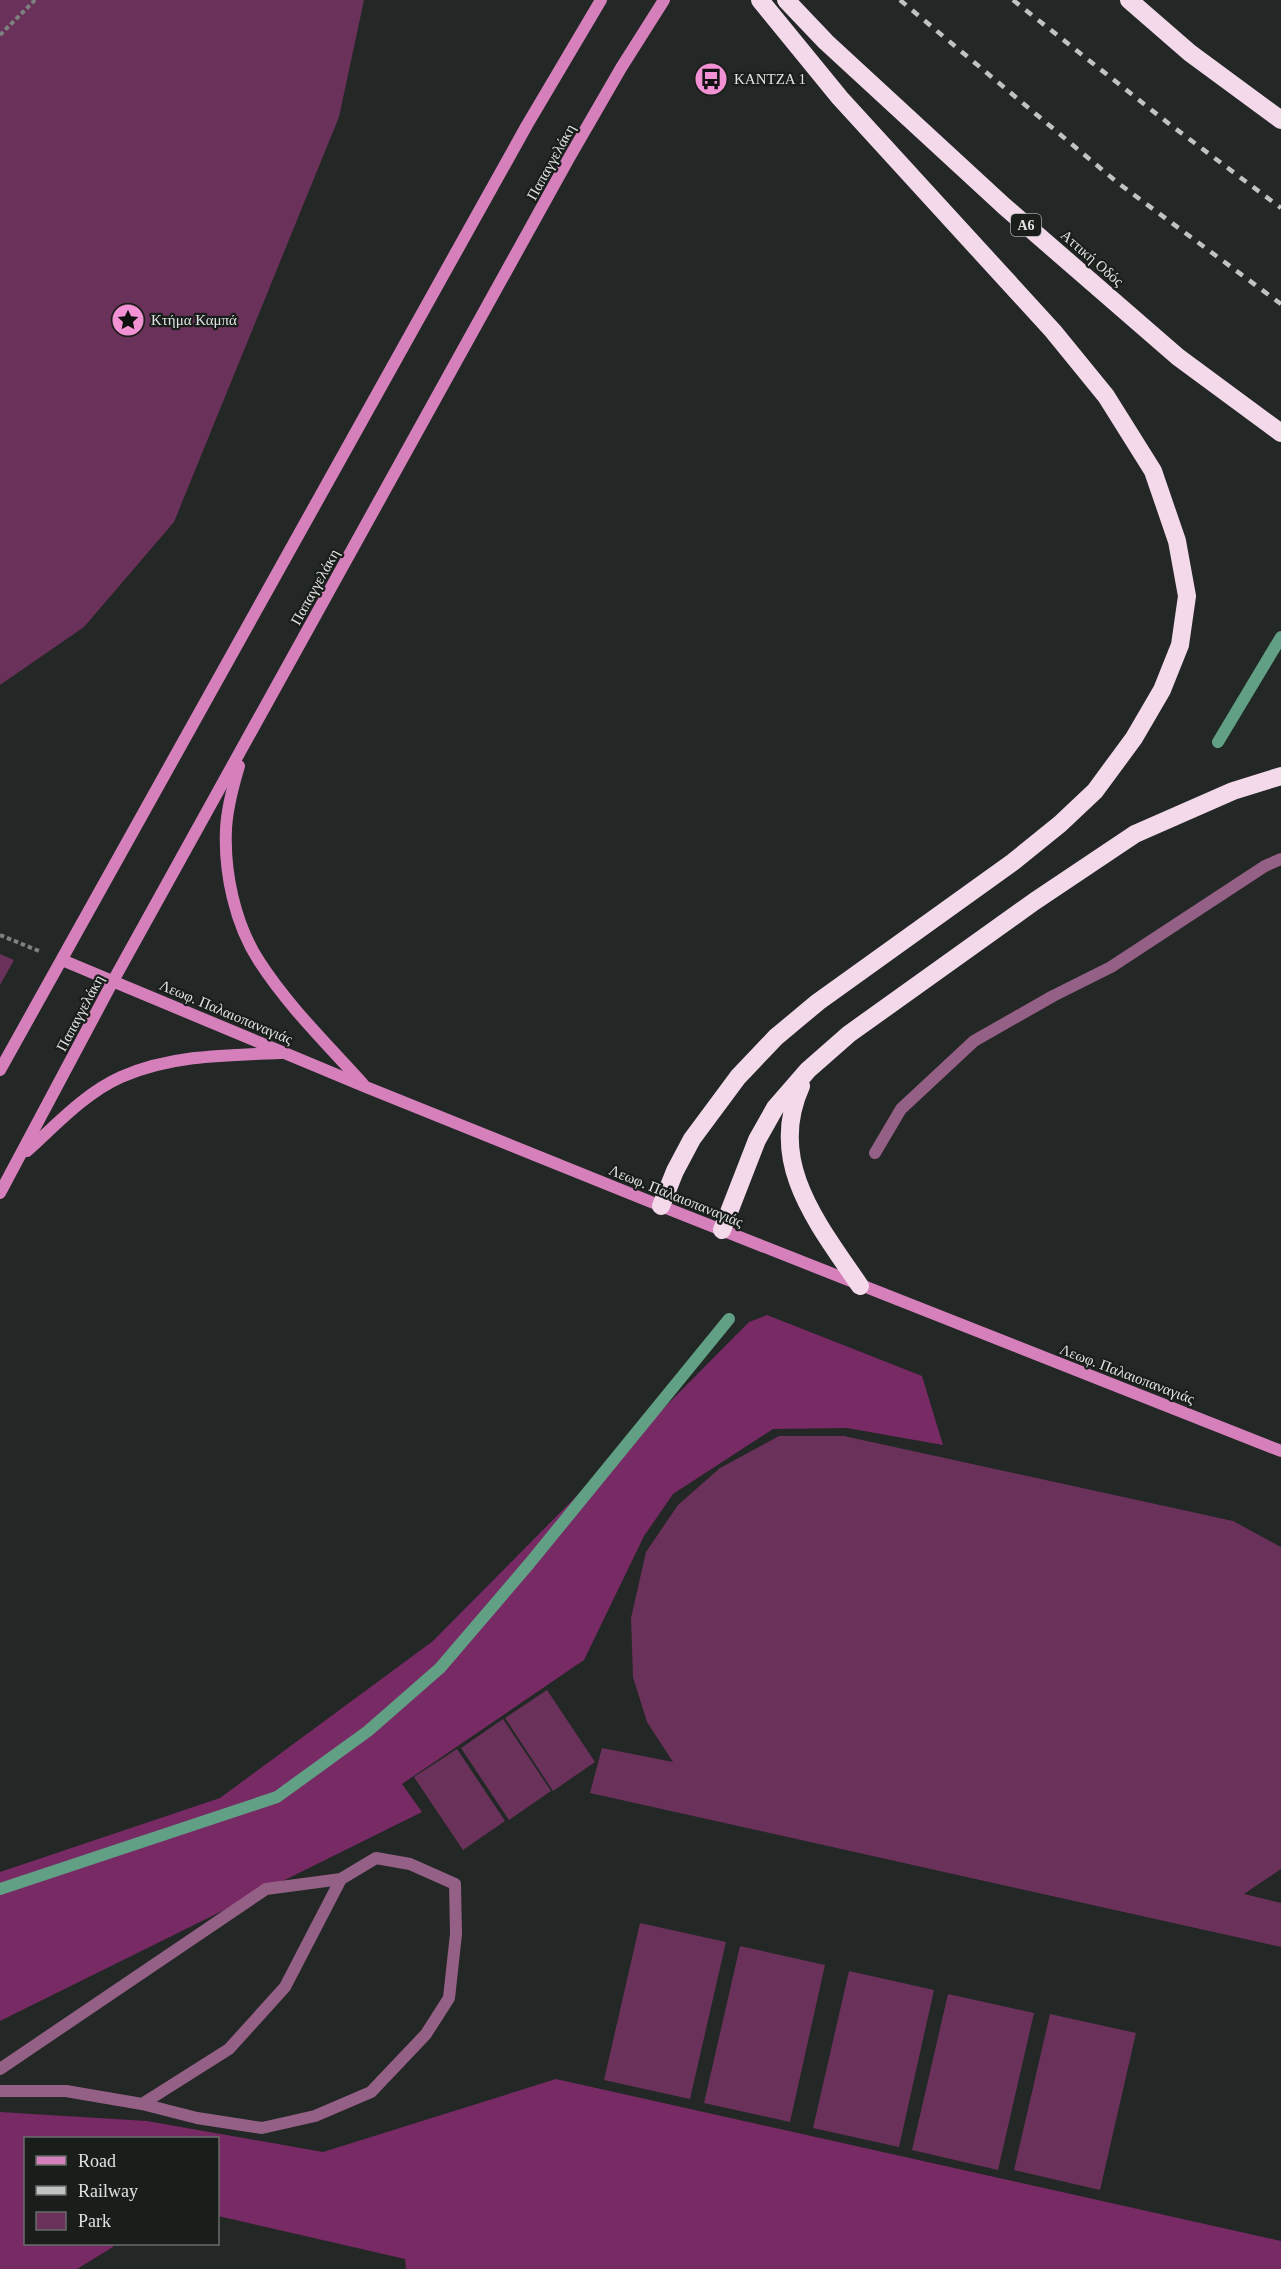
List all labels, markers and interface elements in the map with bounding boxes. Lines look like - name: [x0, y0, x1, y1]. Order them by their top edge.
- bus stop icon: ΚΑΝΤΖΑ 1: [693, 61, 729, 97]
- place label: ΚΑΝΤΖΑ 1: [734, 71, 806, 87]
- street label: Παπαγγελάκη: [524, 121, 578, 203]
- road number: Α6: [1011, 214, 1041, 236]
- street label: Αττική Οδός: [1058, 227, 1127, 289]
- place icon: Kτήμα Καμπά: [110, 302, 146, 338]
- place label: Kτήμα Καμπά: [151, 312, 237, 328]
- street label: Παπαγγελάκη: [288, 546, 342, 628]
- street label: Παπαγγελάκη: [53, 972, 107, 1054]
- street label: Λεωφ. Παλαιοπαναγιάς: [157, 977, 295, 1047]
- street label: Λεωφ. Παλαιοπαναγιάς: [607, 1162, 745, 1230]
- street label: Λεωφ. Παλαιοπαναγιάς: [1057, 1341, 1197, 1407]
- legend: [24, 2137, 219, 2245]
- text: Road: [78, 2151, 116, 2171]
- text: Railway: [78, 2181, 138, 2201]
- text: Park: [78, 2211, 111, 2231]

